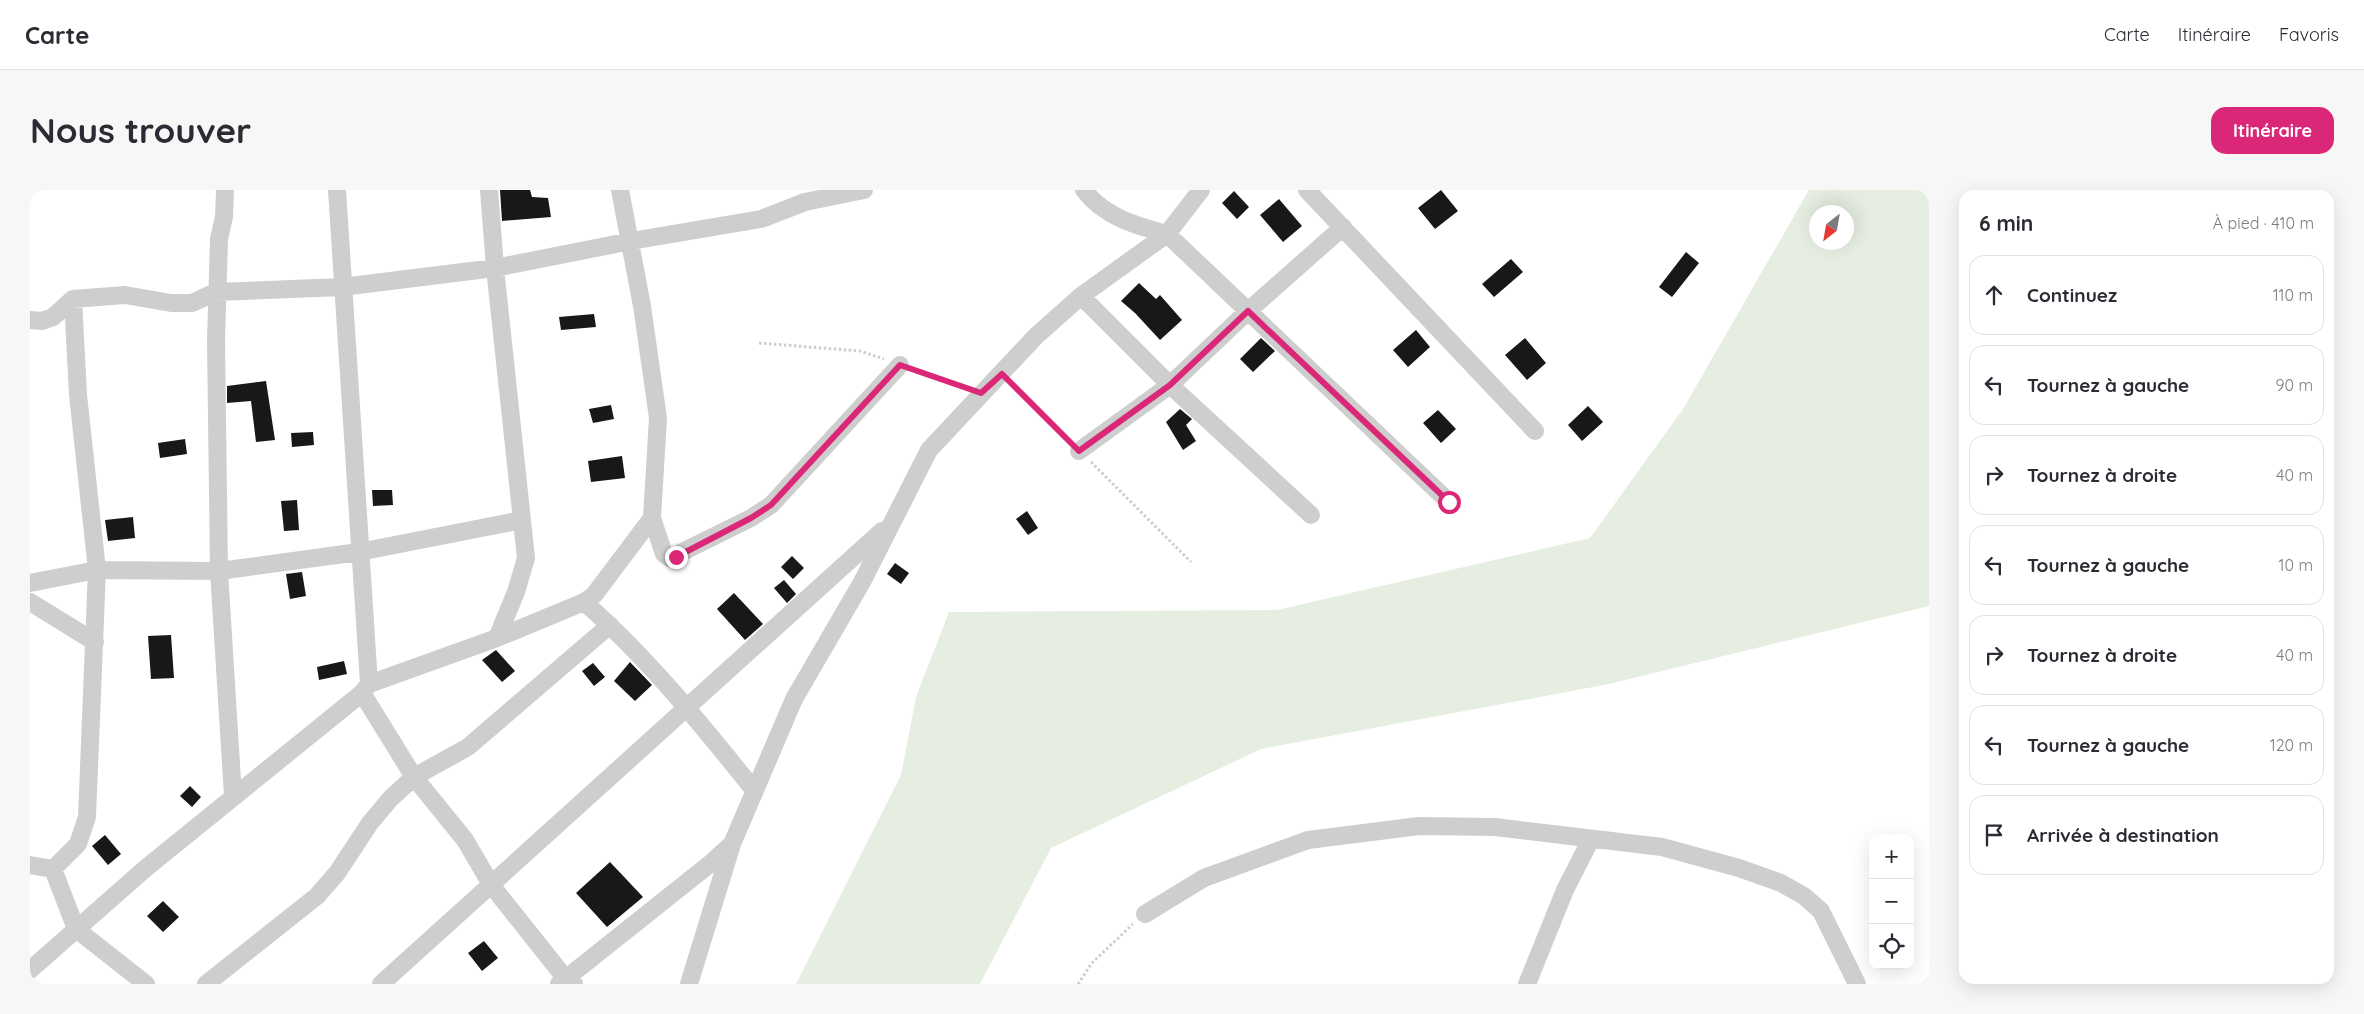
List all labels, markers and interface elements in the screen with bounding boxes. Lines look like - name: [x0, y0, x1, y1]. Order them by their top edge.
- text: Carte: [25, 20, 89, 50]
- text: Carte: [2104, 23, 2150, 46]
- text: Itinéraire: [2178, 23, 2251, 46]
- text: Favoris: [2279, 23, 2339, 46]
- button: Itinéraire: [2211, 107, 2334, 154]
- text: Nous trouver: [30, 108, 251, 152]
- north arrow: [1809, 205, 1854, 250]
- text: 6 min: [1979, 210, 2033, 236]
- text: À pied · 410 m: [2213, 213, 2314, 233]
- icon: ahead: [1980, 281, 2008, 309]
- text: Continuez: [2027, 283, 2117, 307]
- text: 110 m: [2273, 285, 2313, 305]
- icon: left: [1980, 371, 2008, 399]
- text: Tournez à gauche: [2027, 373, 2189, 397]
- text: 90 m: [2276, 375, 2313, 395]
- icon: right: [1980, 461, 2008, 489]
- text: Tournez à droite: [2027, 463, 2177, 487]
- text: 40 m: [2276, 465, 2313, 485]
- route start: [1438, 491, 1461, 514]
- route end: [665, 546, 688, 569]
- icon: left: [1980, 551, 2008, 579]
- text: Tournez à gauche: [2027, 553, 2189, 577]
- text: 10 m: [2279, 555, 2313, 575]
- icon: right: [1980, 641, 2008, 669]
- text: Tournez à droite: [2027, 643, 2177, 667]
- text: 40 m: [2276, 645, 2313, 665]
- icon: left: [1980, 731, 2008, 759]
- text: Tournez à gauche: [2027, 733, 2189, 757]
- text: 120 m: [2270, 735, 2313, 755]
- icon: arrive: [1980, 821, 2008, 849]
- text: Arrivée à destination: [2027, 823, 2219, 847]
- map controls: [1869, 834, 1914, 969]
- button: +: [1869, 834, 1914, 879]
- button: −: [1869, 879, 1914, 924]
- button: locate: [1869, 924, 1914, 969]

